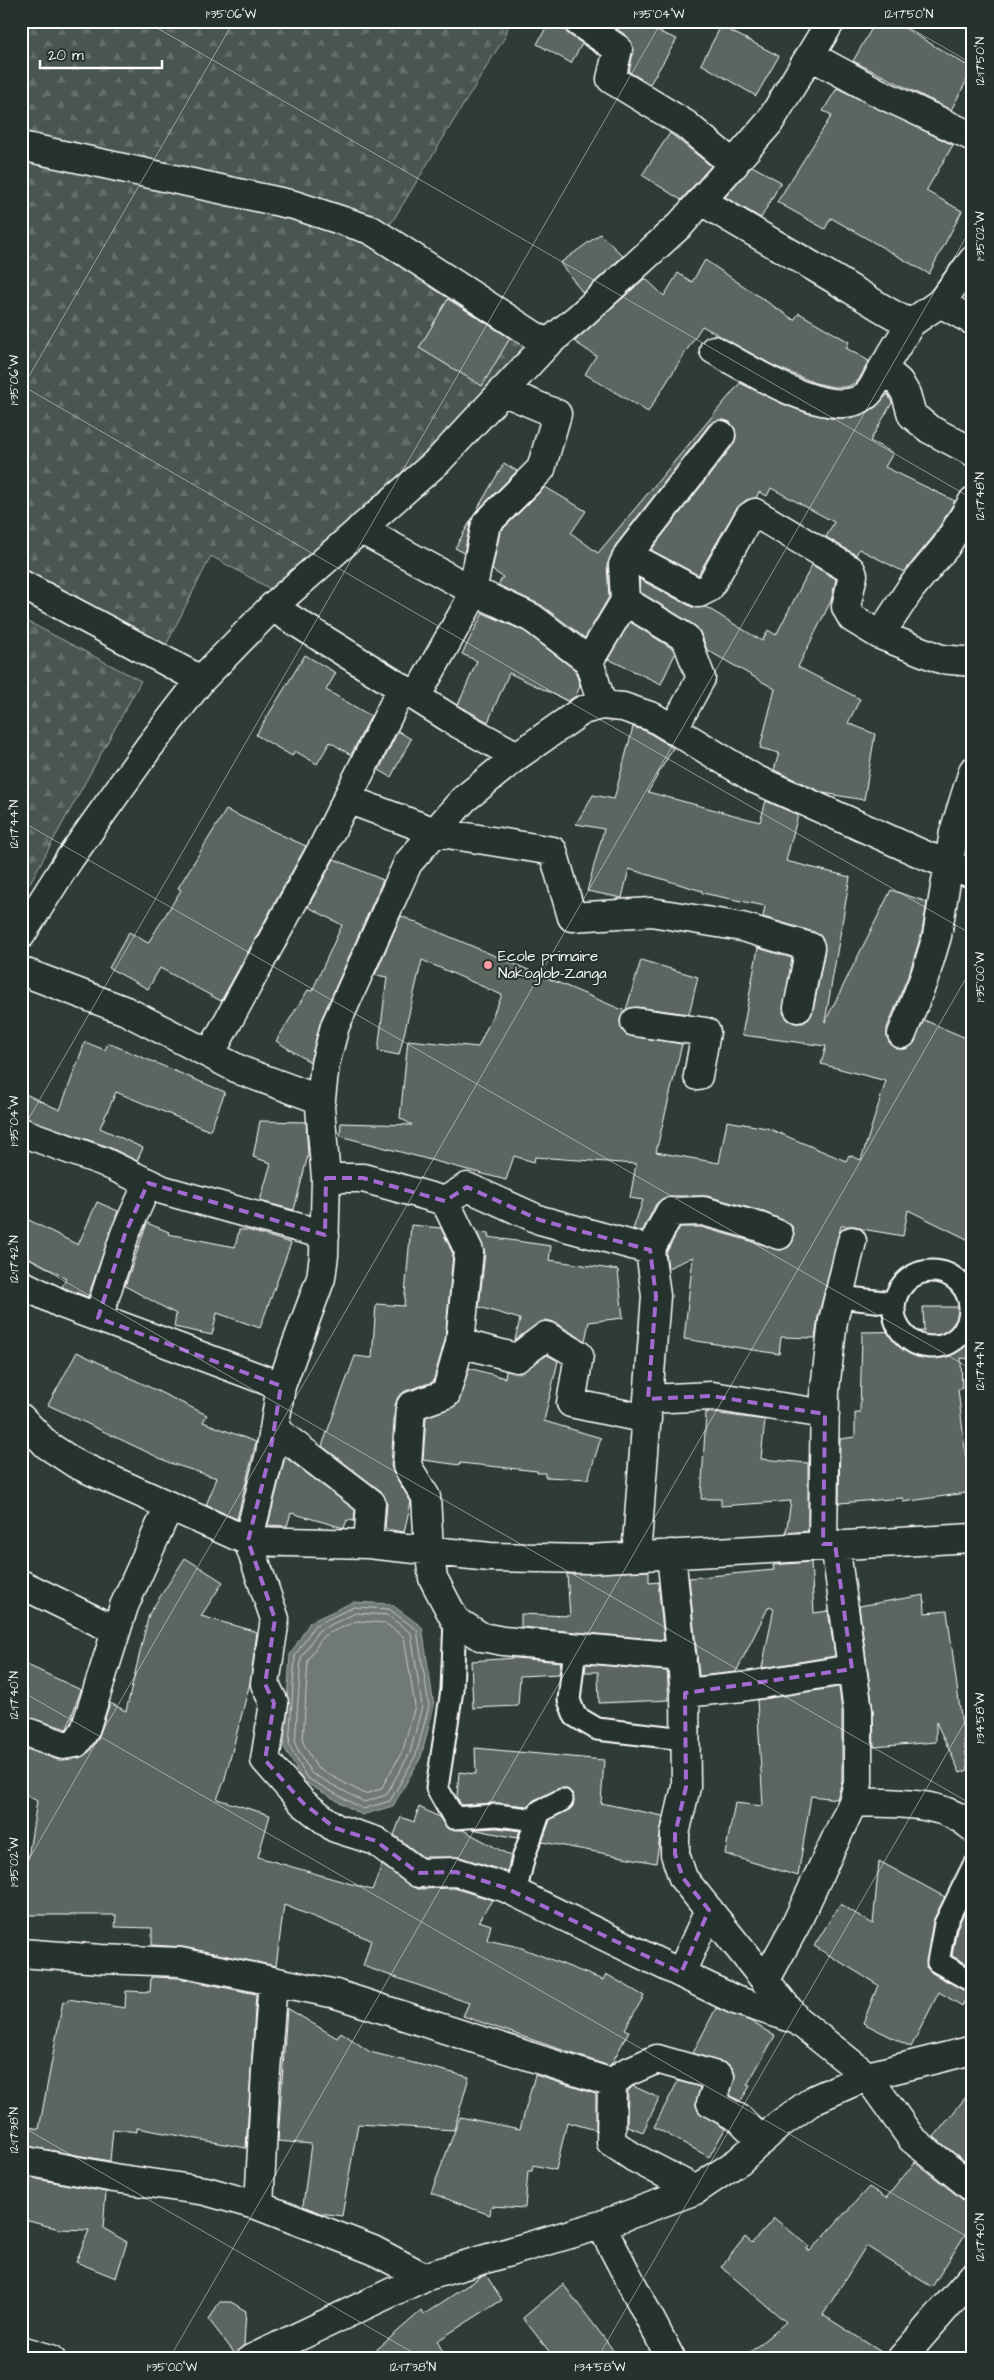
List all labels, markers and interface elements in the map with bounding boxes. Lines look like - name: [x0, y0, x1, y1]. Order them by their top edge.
- text: 1°35'06"W: [206, 6, 257, 23]
- text: 1°35'04"W: [634, 6, 685, 23]
- text: 12°17'50"N: [885, 6, 934, 23]
- text: 12°17'50"N: [972, 36, 989, 85]
- scale bar: [40, 38, 162, 70]
- text: 20 m: [48, 45, 84, 66]
- text: 1°35'02"W: [972, 211, 989, 261]
- text: 1°35'06"W: [6, 354, 23, 405]
- text: 12°17'48"N: [972, 471, 989, 520]
- text: 12°17'44"N: [6, 799, 23, 848]
- place label: Ecole primaire Nakoglob-Zanga: [498, 946, 607, 985]
- text: 1°35'00"W: [972, 951, 989, 1002]
- marker: Ecole primaire Nakoglob-Zanga: [482, 959, 494, 971]
- text: 1°35'04"W: [6, 1095, 23, 1146]
- text: 12°17'42"N: [6, 1235, 23, 1283]
- text: 12°17'44"N: [972, 1341, 989, 1390]
- text: 12°17'40"N: [6, 1671, 23, 1719]
- text: 1°34'58"W: [972, 1692, 989, 1743]
- text: 1°35'02"W: [6, 1837, 23, 1887]
- text: 12°17'38"N: [6, 2106, 23, 2153]
- text: 12°17'40"N: [972, 2213, 989, 2261]
- text: 1°35'00"W: [147, 2359, 198, 2376]
- text: 12°17'38"N: [390, 2359, 437, 2376]
- text: 1°34'58"W: [575, 2359, 626, 2376]

